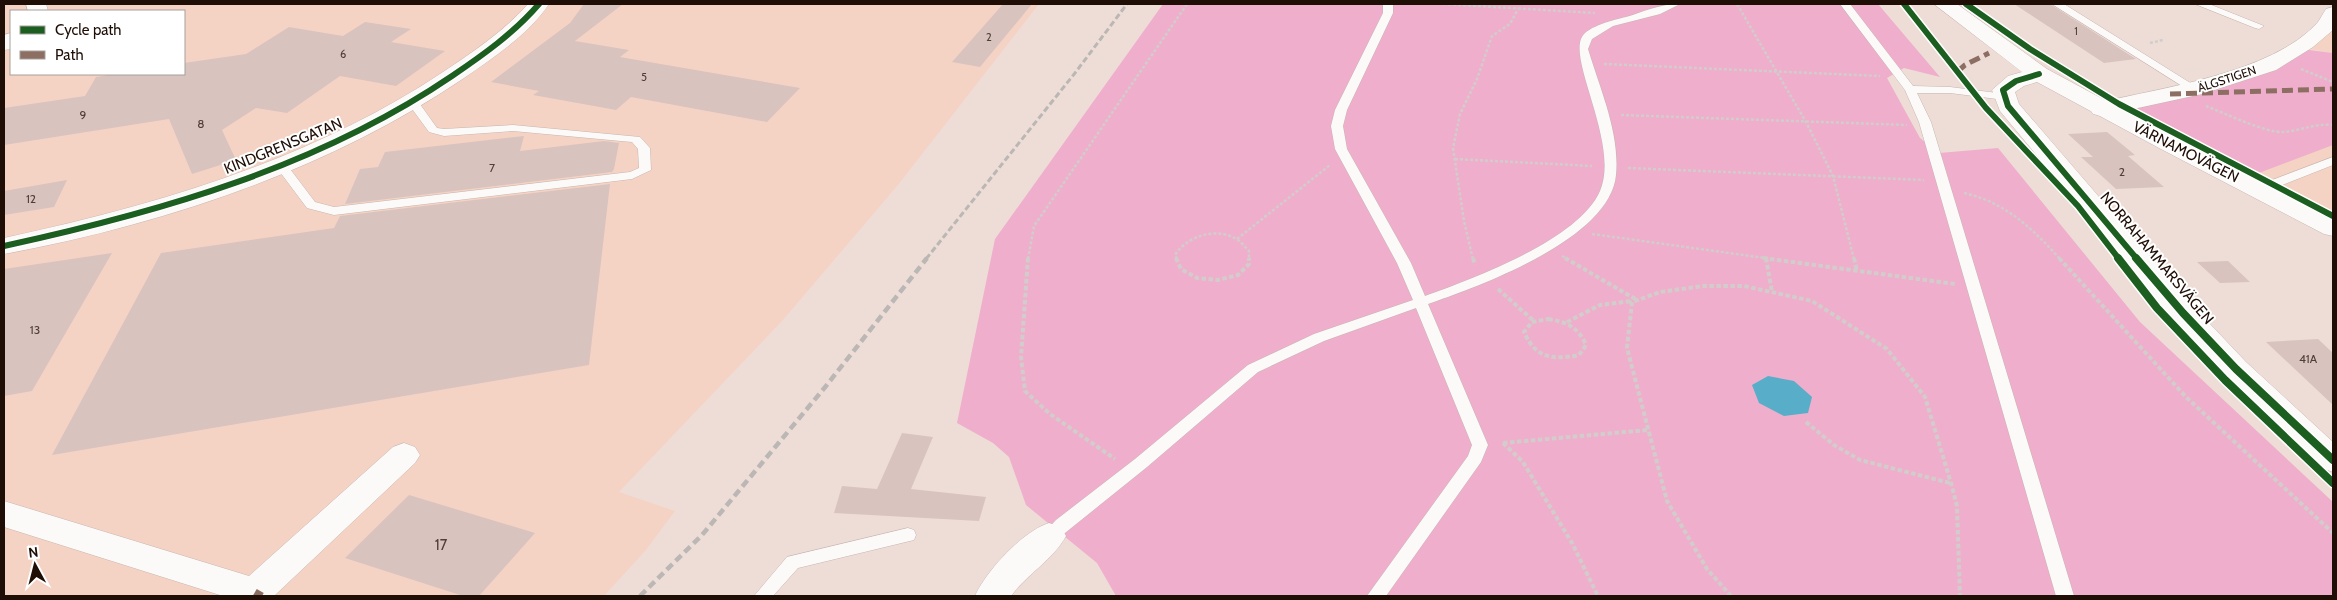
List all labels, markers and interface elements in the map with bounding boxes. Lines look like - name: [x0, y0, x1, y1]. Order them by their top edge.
- legend: [10, 10, 185, 75]
- text: Cycle path: [55, 21, 121, 39]
- house number: 1: [2074, 24, 2078, 38]
- house number: 2: [986, 30, 992, 44]
- text: Path: [55, 46, 84, 64]
- house number: 6: [340, 47, 346, 61]
- street label: ÄLGSTIGEN: [2196, 62, 2258, 95]
- house number: 5: [641, 70, 647, 84]
- house number: 9: [80, 107, 87, 122]
- street label: KINDGRENSGATAN: [221, 114, 345, 178]
- house number: 8: [197, 116, 205, 131]
- street label: VÄRNAMOVÄGEN: [2130, 118, 2242, 186]
- house number: 7: [489, 160, 495, 175]
- house number: 2: [2119, 164, 2125, 179]
- street label: NORRAHAMMARSVÄGEN: [2096, 188, 2218, 328]
- house number: 12: [26, 191, 36, 206]
- house number: 13: [30, 322, 40, 337]
- house number: 41A: [2299, 351, 2318, 366]
- house number: 17: [435, 536, 448, 554]
- north arrow: [10, 540, 60, 590]
- text: N: [27, 543, 39, 562]

